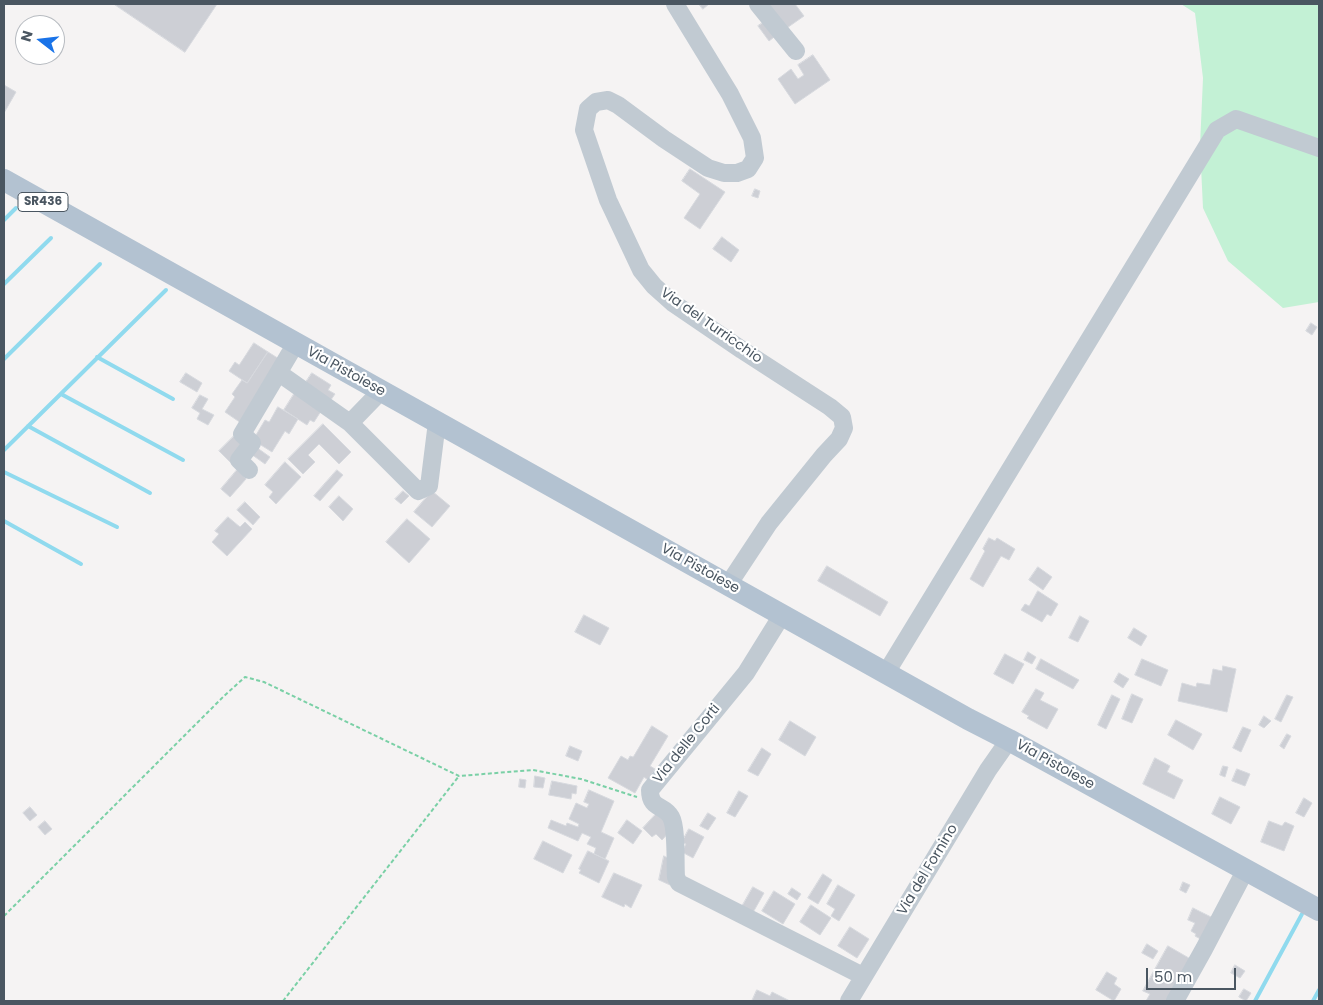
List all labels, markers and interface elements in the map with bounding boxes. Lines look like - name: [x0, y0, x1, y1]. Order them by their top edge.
- north arrow: [15, 15, 65, 65]
- text: N: [15, 28, 38, 44]
- road number: SR436: [18, 192, 68, 212]
- street label: Via del Turricchio: [657, 285, 765, 367]
- street label: Via Pistoiese: [304, 344, 388, 400]
- street label: Via Pistoiese: [658, 541, 742, 597]
- street label: Via delle Corti: [650, 701, 724, 787]
- street label: Via Pistoiese: [1013, 737, 1097, 793]
- street label: Via del Fornino: [894, 822, 962, 918]
- scale bar: [1148, 958, 1238, 990]
- text: 50 m: [1154, 966, 1192, 987]

